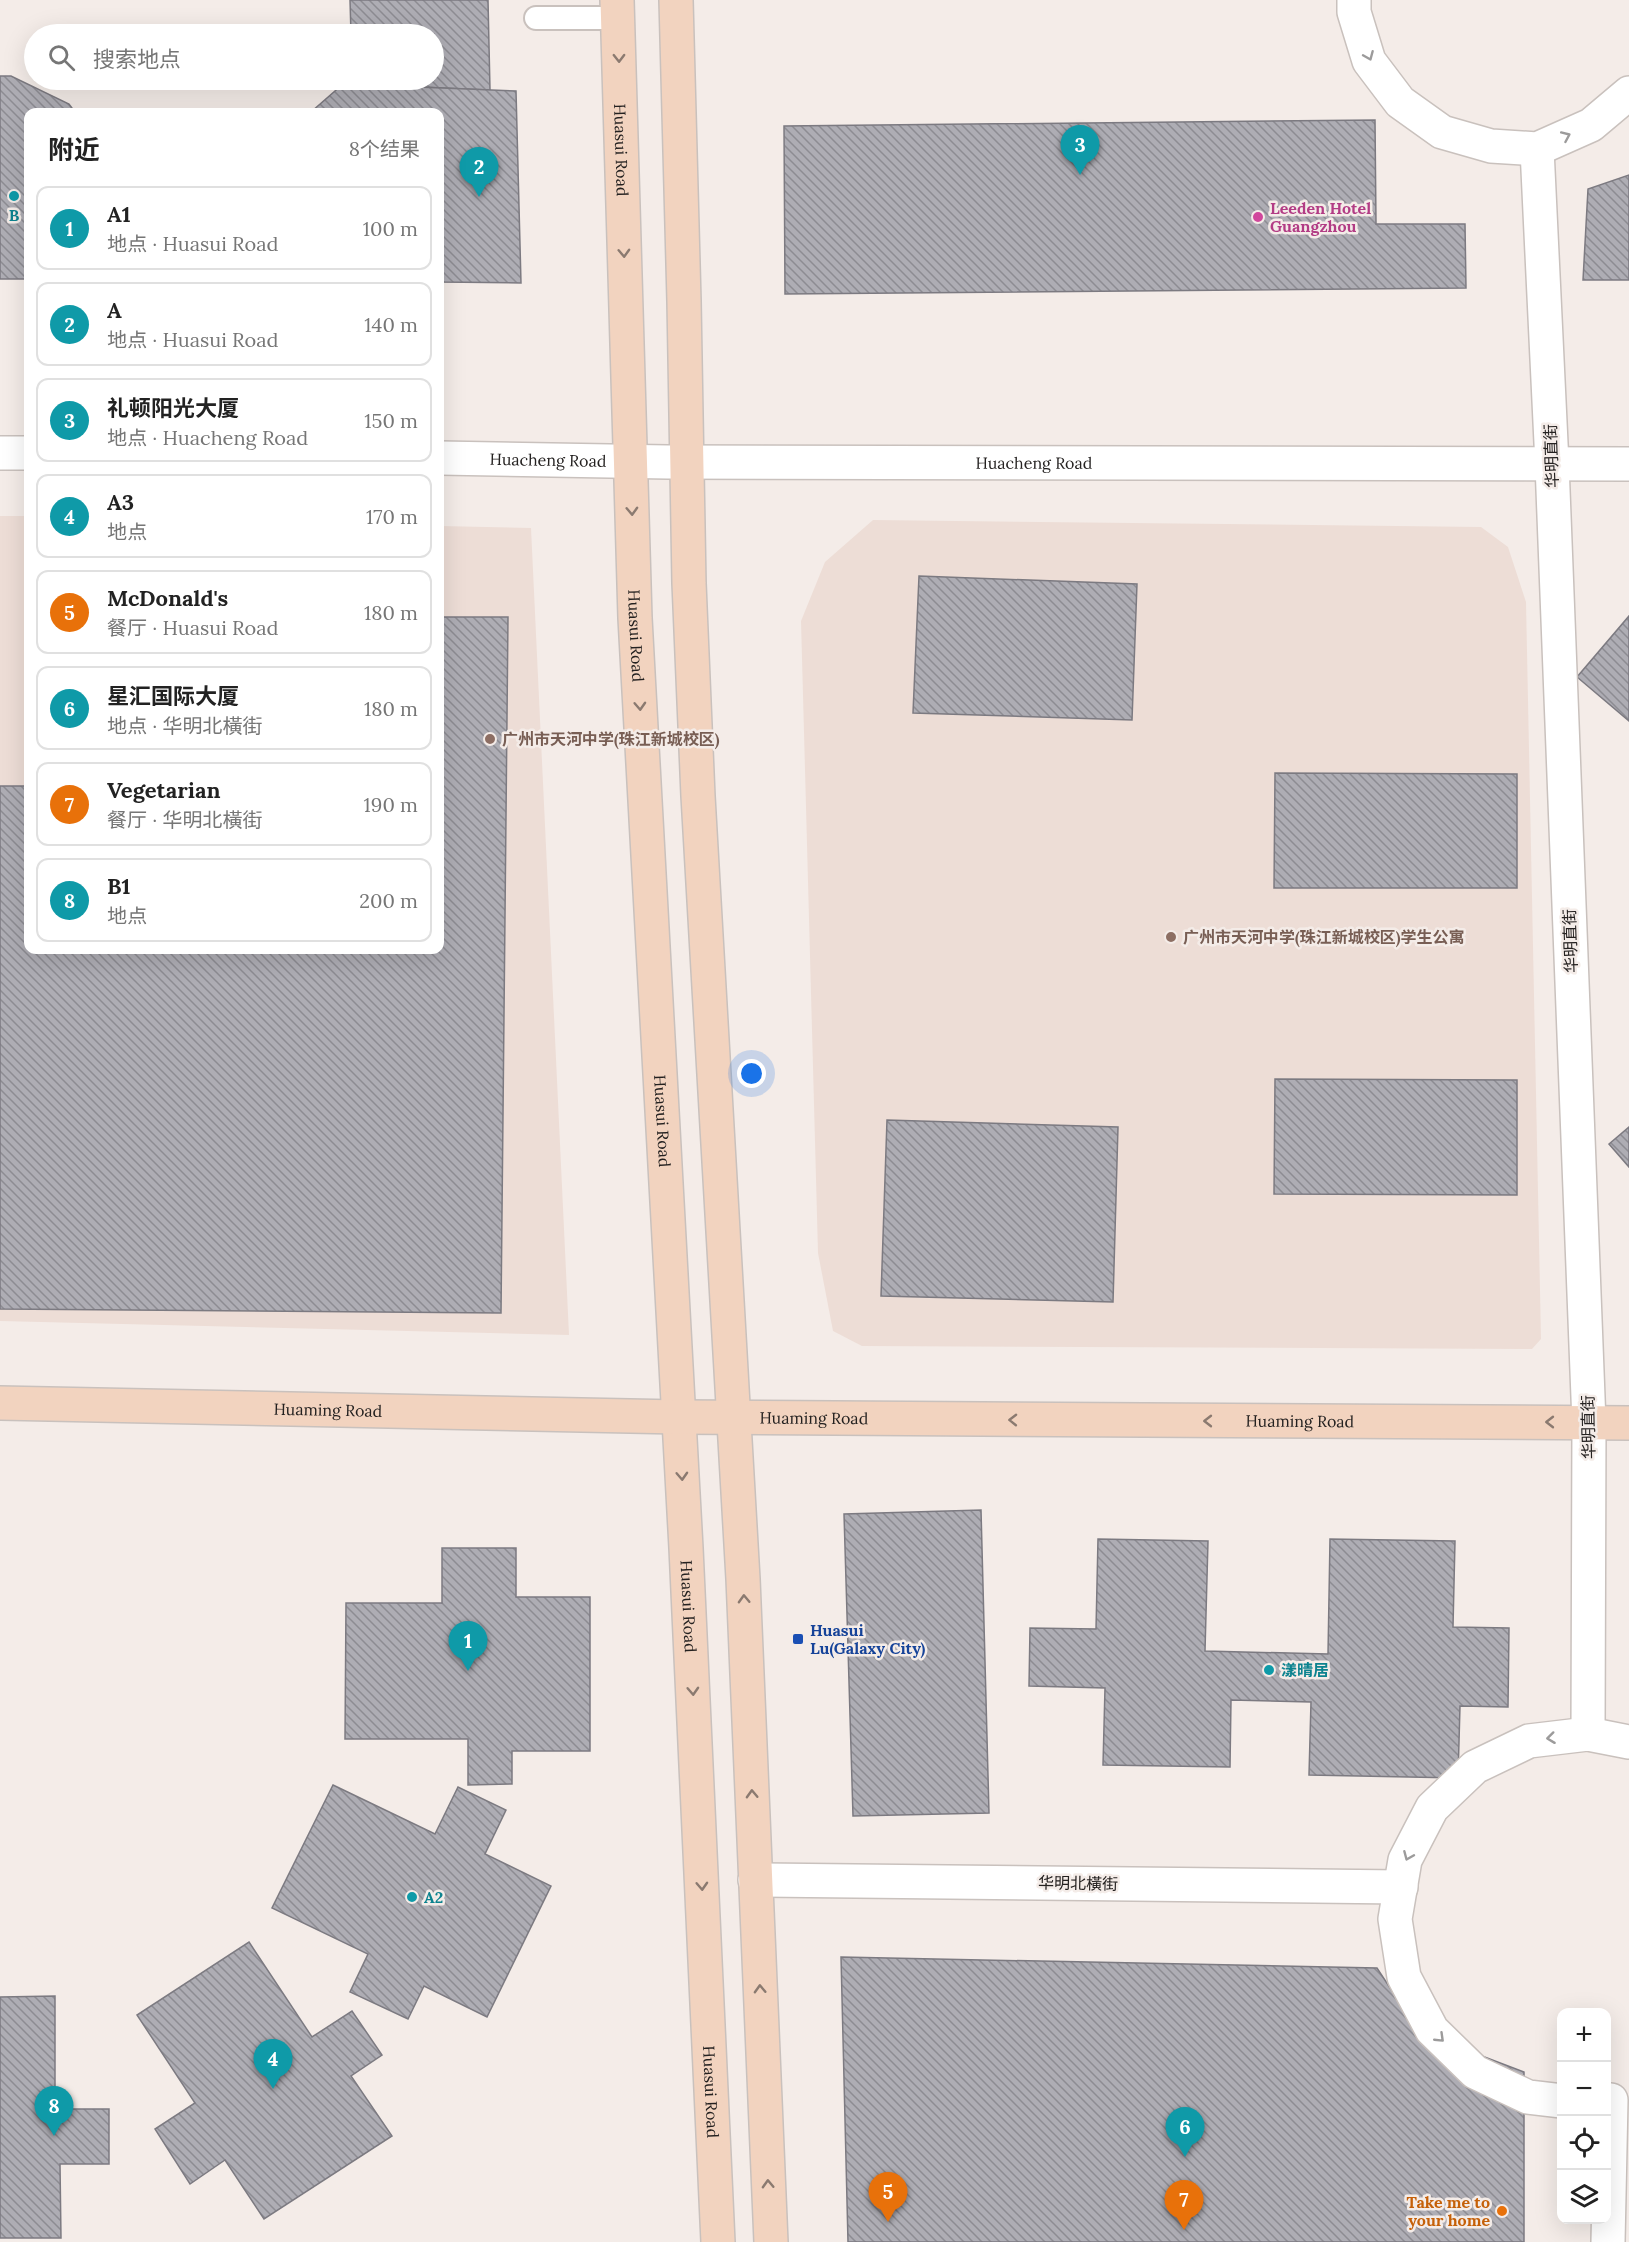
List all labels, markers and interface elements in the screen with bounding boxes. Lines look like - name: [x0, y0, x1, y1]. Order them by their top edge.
- search box: [24, 24, 444, 90]
- icon: search: [45, 41, 78, 74]
- text: 搜索地点: [93, 45, 181, 73]
- one-way arrow: [1362, 49, 1374, 60]
- one-way arrow: [613, 54, 625, 63]
- street label: Huasui Road: [610, 103, 633, 197]
- pin: 3: [1060, 126, 1100, 175]
- one-way arrow: [1560, 131, 1571, 143]
- text: 附近: [48, 133, 100, 166]
- text: 8个结果: [349, 136, 420, 161]
- pin: 2: [460, 148, 498, 197]
- marker: B: [7, 189, 21, 203]
- place label: Leeden Hotel Guangzhou: [1270, 198, 1371, 236]
- text: A1: [107, 200, 131, 228]
- place label: B: [9, 205, 20, 225]
- marker: Leeden Hotel Guangzhou: [1251, 210, 1265, 224]
- text: 1: [65, 216, 74, 241]
- text: 100 m: [363, 216, 418, 241]
- text: 地点 · Huasui Road: [107, 231, 278, 256]
- one-way arrow: [617, 249, 630, 258]
- text: A: [107, 296, 122, 324]
- text: 2: [64, 312, 75, 337]
- text: 140 m: [364, 312, 418, 337]
- text: 地点 · Huasui Road: [107, 327, 278, 352]
- text: 礼顿阳光大厦: [107, 394, 239, 422]
- text: 3: [64, 408, 75, 433]
- text: 150 m: [364, 408, 418, 433]
- street label: 华明直街: [1540, 424, 1562, 488]
- text: 地点 · Huacheng Road: [107, 425, 308, 450]
- street label: Huacheng Road: [489, 449, 607, 471]
- street label: Huacheng Road: [976, 453, 1093, 473]
- text: A3: [107, 488, 134, 516]
- text: 4: [64, 504, 75, 529]
- text: 170 m: [366, 504, 418, 529]
- one-way arrow: [625, 507, 638, 516]
- text: 地点: [107, 519, 147, 544]
- text: McDonald's: [107, 584, 228, 612]
- street label: Huasui Road: [624, 589, 649, 683]
- text: 5: [64, 600, 75, 625]
- text: 180 m: [364, 600, 418, 625]
- text: 餐厅 · Huasui Road: [107, 615, 278, 640]
- text: 星汇国际大厦: [107, 682, 239, 710]
- text: 6: [64, 696, 75, 721]
- text: 180 m: [364, 696, 418, 721]
- one-way arrow: [633, 702, 646, 711]
- text: 地点 · 华明北橫街: [107, 713, 263, 738]
- place label: 广州市天河中学(珠江新城校区): [502, 729, 720, 750]
- marker: 广州市天河中学(珠江新城校区): [483, 732, 497, 746]
- text: Vegetarian: [107, 776, 221, 804]
- text: 7: [65, 792, 74, 817]
- text: 190 m: [364, 792, 418, 817]
- text: 餐厅 · 华明北橫街: [107, 807, 263, 832]
- text: B1: [107, 872, 130, 900]
- text: 8: [64, 888, 75, 913]
- text: 200 m: [359, 888, 418, 913]
- text: 地点: [107, 903, 147, 928]
- street label: 华明直街: [1559, 909, 1581, 973]
- place label: 广州市天河中学(珠江新城校区)学生公寓: [1183, 927, 1464, 948]
- marker: 广州市天河中学(珠江新城校区)学生公寓: [1164, 930, 1178, 944]
- your location: [737, 1059, 766, 1088]
- street label: Huasui Road: [650, 1074, 675, 1168]
- street label: 华明直街: [1577, 1395, 1599, 1459]
- street label: Huaming Road: [273, 1399, 383, 1421]
- street label: Huaming Road: [759, 1408, 869, 1428]
- street label: Huaming Road: [1245, 1411, 1355, 1431]
- one-way arrow: [1008, 1414, 1017, 1426]
- one-way arrow: [1203, 1415, 1212, 1427]
- one-way arrow: [1545, 1416, 1554, 1428]
- one-way arrow: [675, 1471, 688, 1480]
- street label: Huasui Road: [677, 1559, 701, 1654]
- one-way arrow: [737, 1595, 750, 1604]
- place label: Huasui Lu(Galaxy City): [810, 1620, 926, 1659]
- pin: 1: [448, 1622, 488, 1671]
- marker: Huasui Lu(Galaxy City): [791, 1632, 805, 1646]
- place label: 漾晴居: [1281, 1660, 1329, 1680]
- marker: 漾晴居: [1262, 1663, 1276, 1677]
- one-way arrow: [686, 1687, 699, 1696]
- one-way arrow: [1546, 1732, 1555, 1744]
- one-way arrow: [745, 1789, 758, 1798]
- one-way arrow: [1403, 1850, 1415, 1861]
- street label: 华明北橫街: [1038, 1872, 1118, 1894]
- one-way arrow: [695, 1882, 708, 1891]
- place label: A2: [424, 1887, 443, 1907]
- marker: A2: [405, 1890, 419, 1904]
- one-way arrow: [754, 1984, 766, 1993]
- map controls: [1557, 2008, 1611, 2224]
- button: +: [1557, 2008, 1611, 2062]
- one-way arrow: [1433, 2031, 1444, 2042]
- pin: 4: [254, 2040, 292, 2089]
- street label: Huasui Road: [699, 2045, 723, 2139]
- button: −: [1557, 2062, 1611, 2116]
- pin: 8: [34, 2086, 74, 2136]
- pin: 6: [1166, 2108, 1204, 2157]
- button: locate: [1557, 2116, 1611, 2170]
- button: layers: [1557, 2170, 1611, 2224]
- pin: 5: [868, 2172, 908, 2222]
- one-way arrow: [762, 2179, 775, 2188]
- pin: 7: [1164, 2180, 1204, 2230]
- place label: Take me to your home: [1407, 2192, 1490, 2230]
- marker: Take me to your home: [1495, 2204, 1509, 2218]

